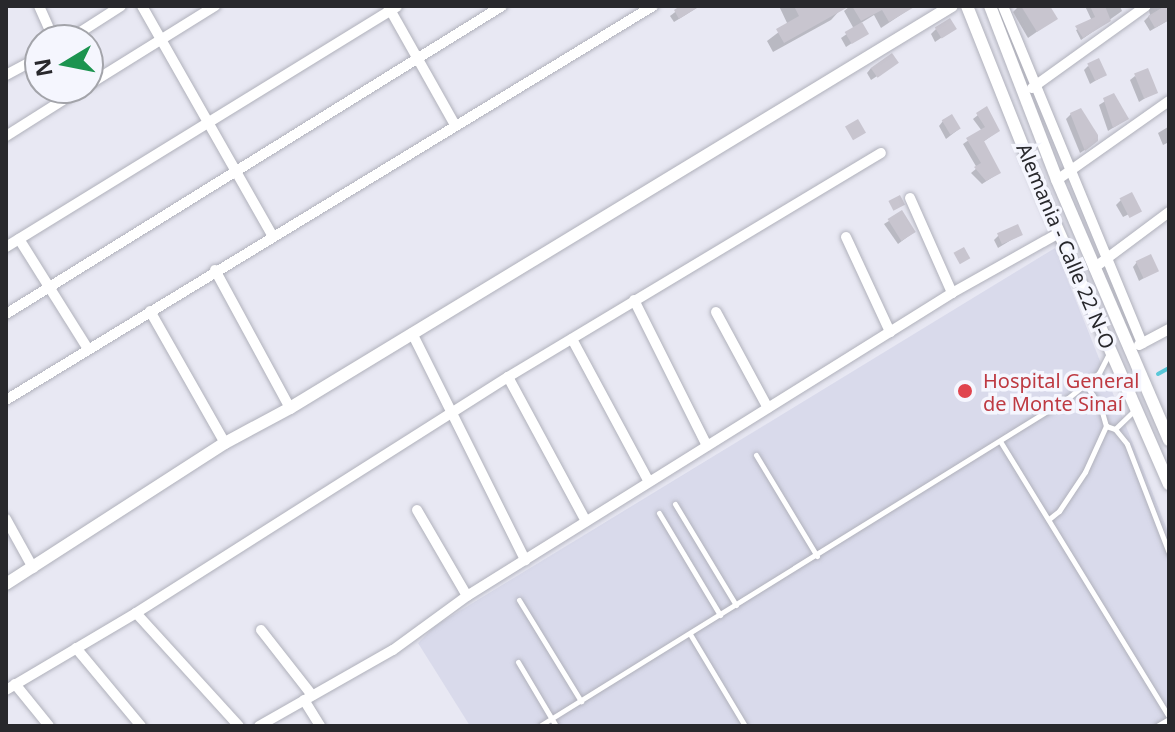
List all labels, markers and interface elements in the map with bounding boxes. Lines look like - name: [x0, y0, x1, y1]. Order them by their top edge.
- north arrow: [24, 24, 104, 104]
- text: N: [26, 56, 59, 79]
- street label: Alemania - Calle 22 N-O: [1012, 140, 1120, 352]
- place label: Hospital General de Monte Sinaí: [983, 368, 1139, 415]
- marker: Hospital General de Monte Sinaí: [954, 380, 976, 402]

